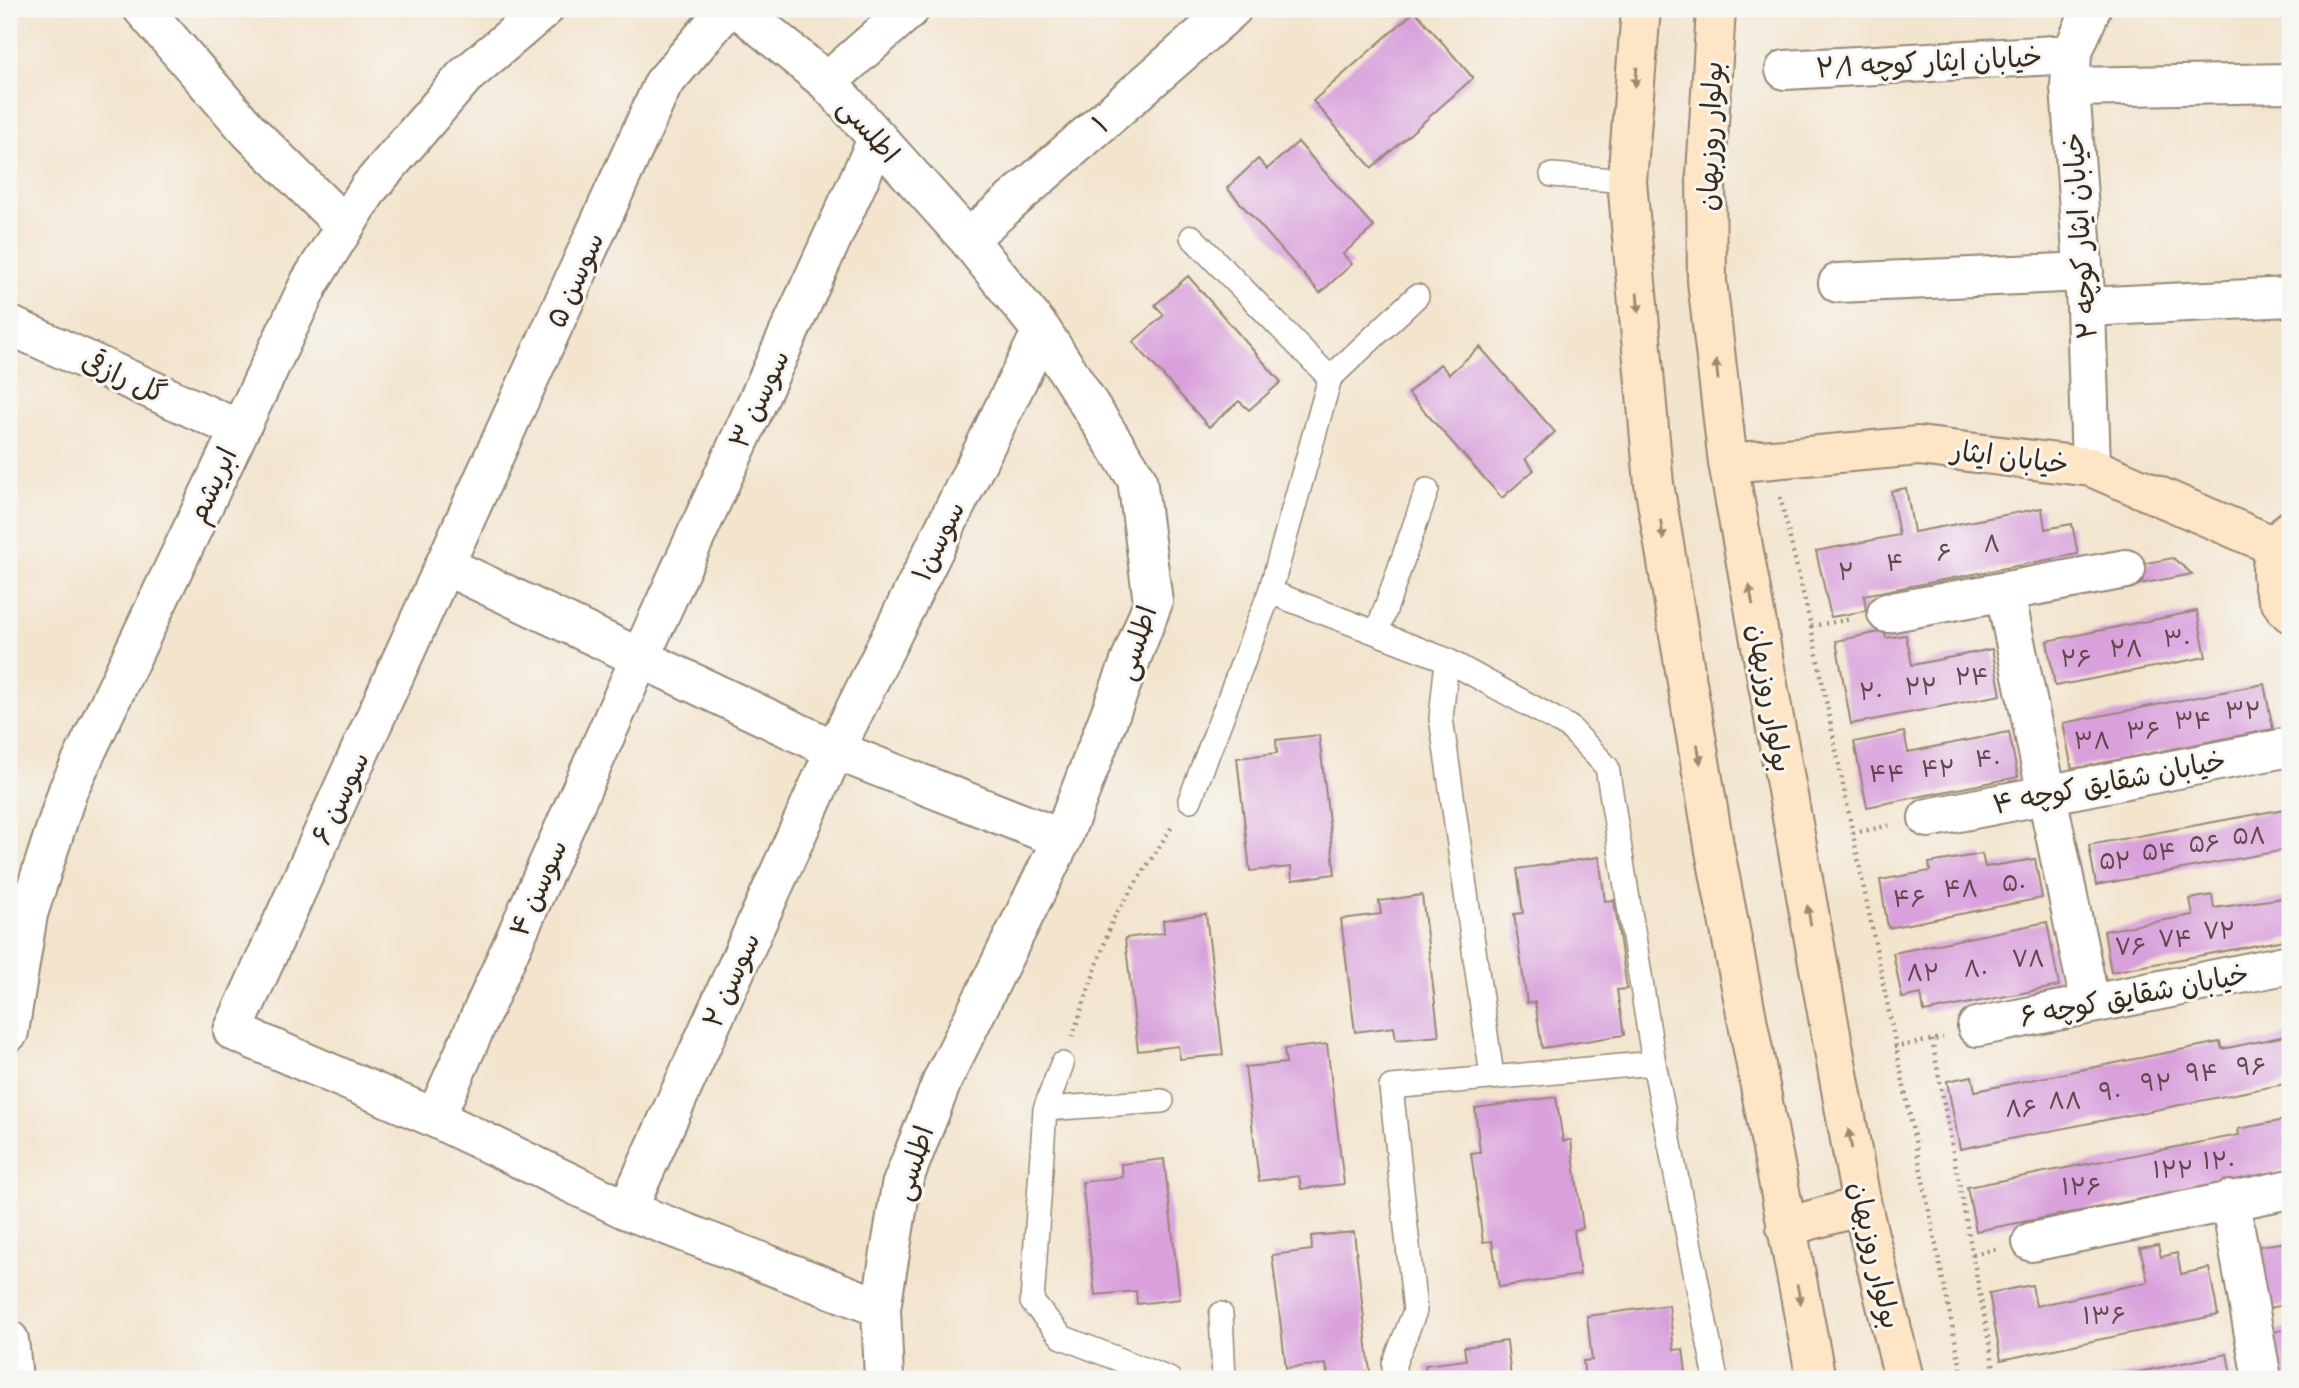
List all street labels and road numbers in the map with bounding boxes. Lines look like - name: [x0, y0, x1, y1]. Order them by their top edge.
- street label: خیابان ایثار کوچه ۲/۱: [1815, 39, 2043, 85]
- street label: بولوار روزبهان: [1690, 60, 1731, 212]
- street label: اطلسی: [831, 90, 907, 170]
- street label: ۱: [1085, 107, 1115, 141]
- street label: خیابان ایثار کوچه ۲: [2055, 131, 2105, 341]
- street label: ۵ سوسن: [538, 227, 612, 333]
- street label: گل رازقی: [76, 343, 172, 411]
- street label: سوسن ۳: [721, 344, 797, 454]
- street label: خیابان ایثار: [1947, 432, 2071, 482]
- street label: ابریشم: [179, 442, 248, 530]
- street label: سوسن۱: [904, 495, 972, 587]
- street label: اطلسی: [1108, 601, 1164, 685]
- street label: بولوار روزبهان: [1739, 621, 1800, 775]
- street label: خیابان شقایق کوچه ۴: [1990, 742, 2228, 822]
- street label: سوسن ۶: [303, 746, 377, 850]
- street label: سوسن ۴: [501, 834, 575, 942]
- street label: سوسن ۲: [695, 927, 767, 1033]
- street label: خیابان شقایق کوچه ۶: [2016, 956, 2252, 1034]
- street label: اطلسی: [885, 1121, 941, 1205]
- street label: بولوار روزبهان: [1840, 1178, 1909, 1332]

